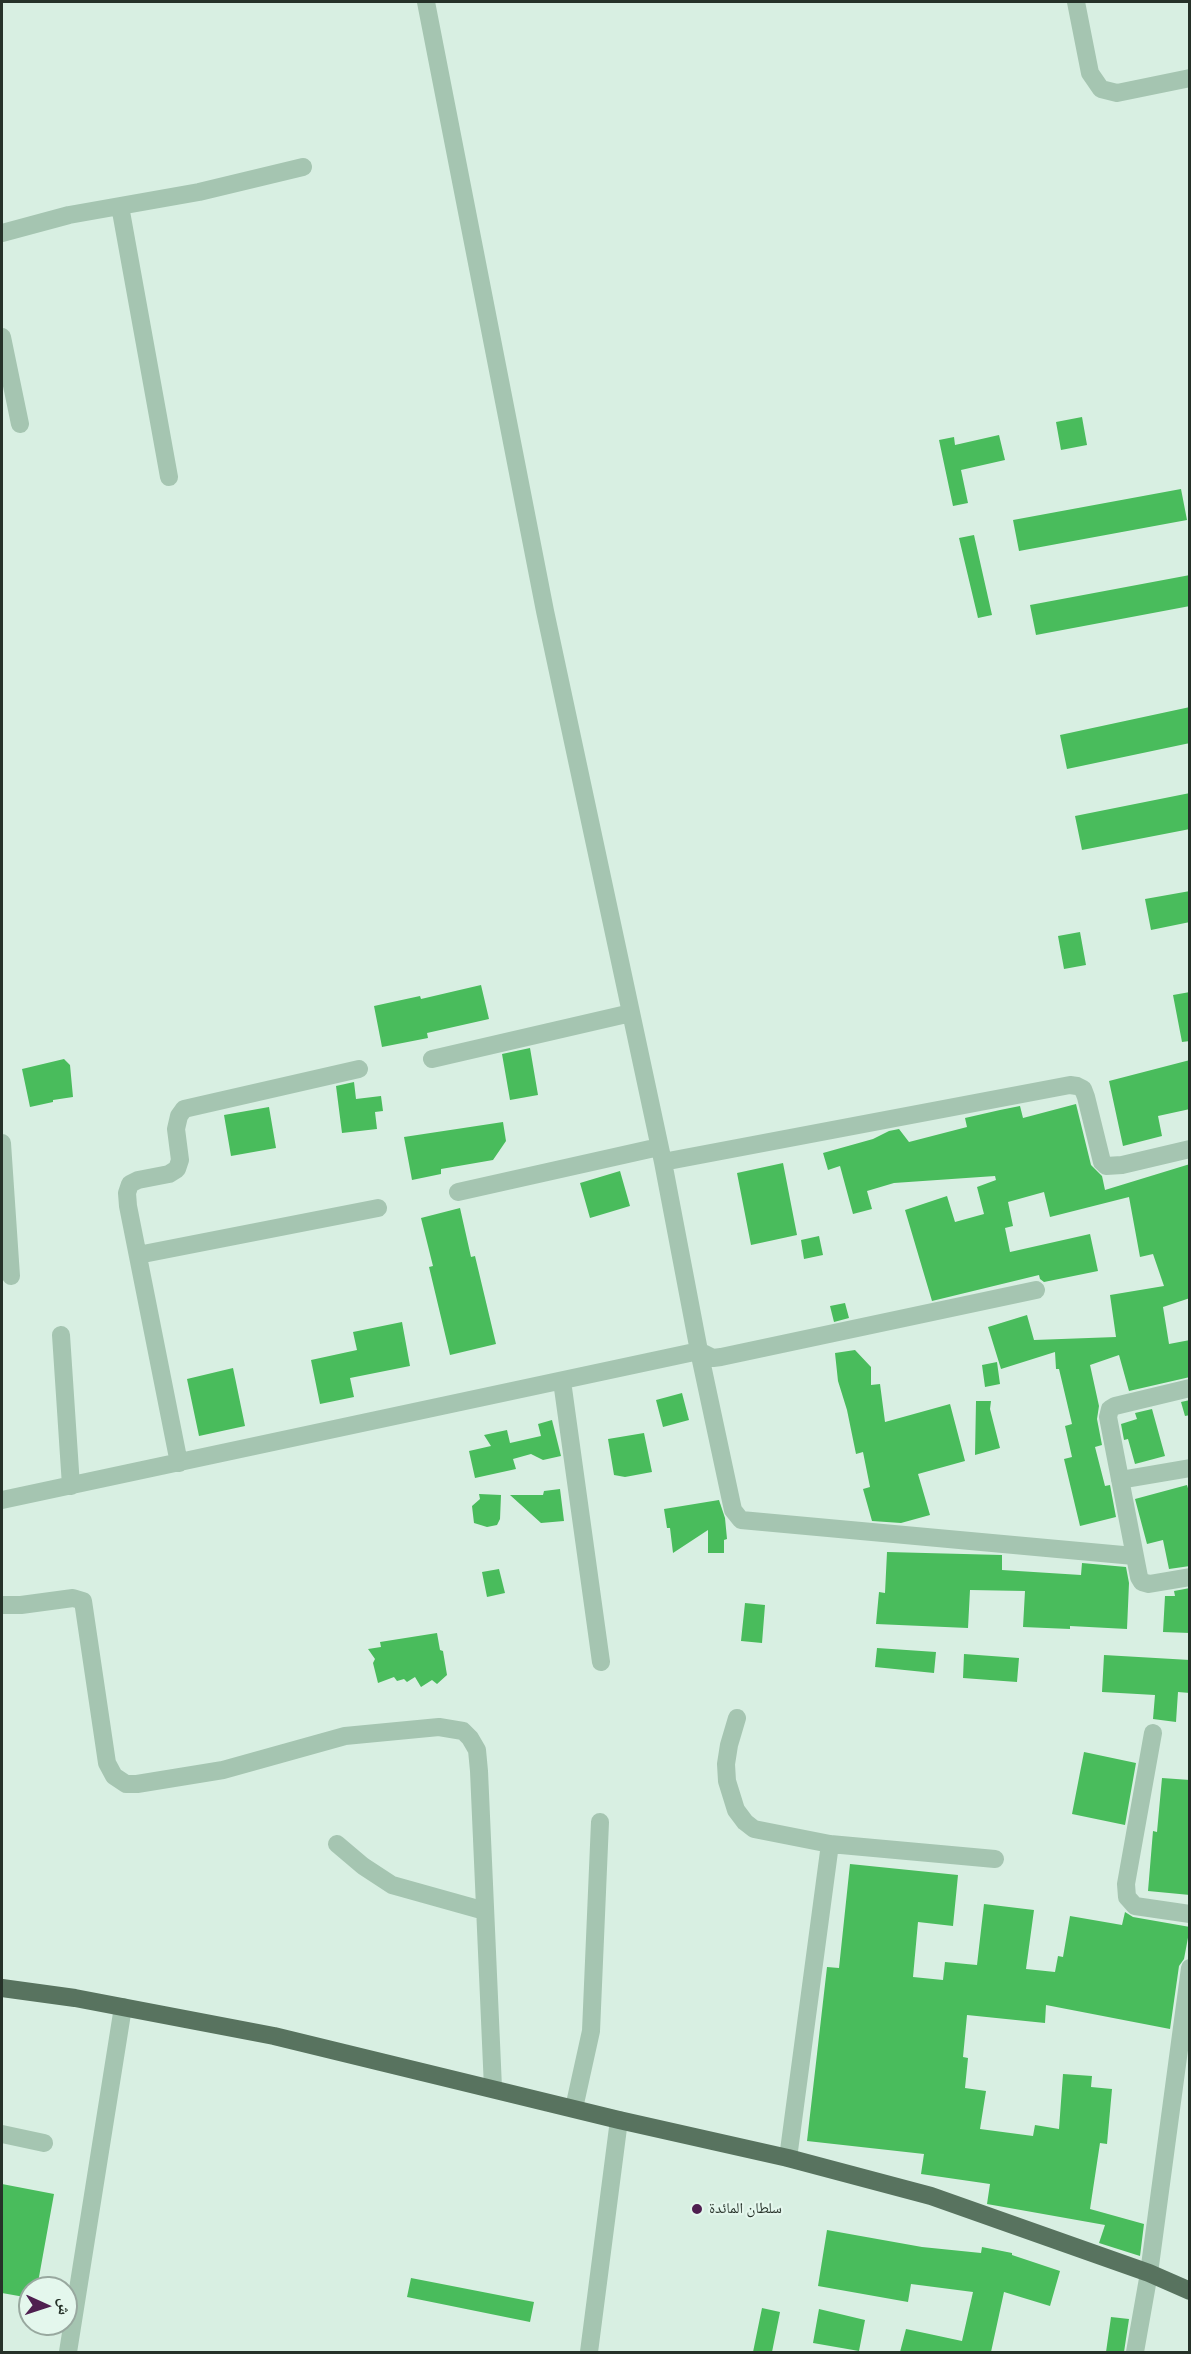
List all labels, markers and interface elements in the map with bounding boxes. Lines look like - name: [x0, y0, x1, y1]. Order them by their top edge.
- place label: سلطان المائدة: [709, 2200, 782, 2218]
- marker: سلطان المائدة: [690, 2202, 704, 2216]
- north arrow: [18, 2276, 78, 2336]
- text: ش: [54, 2298, 74, 2316]

